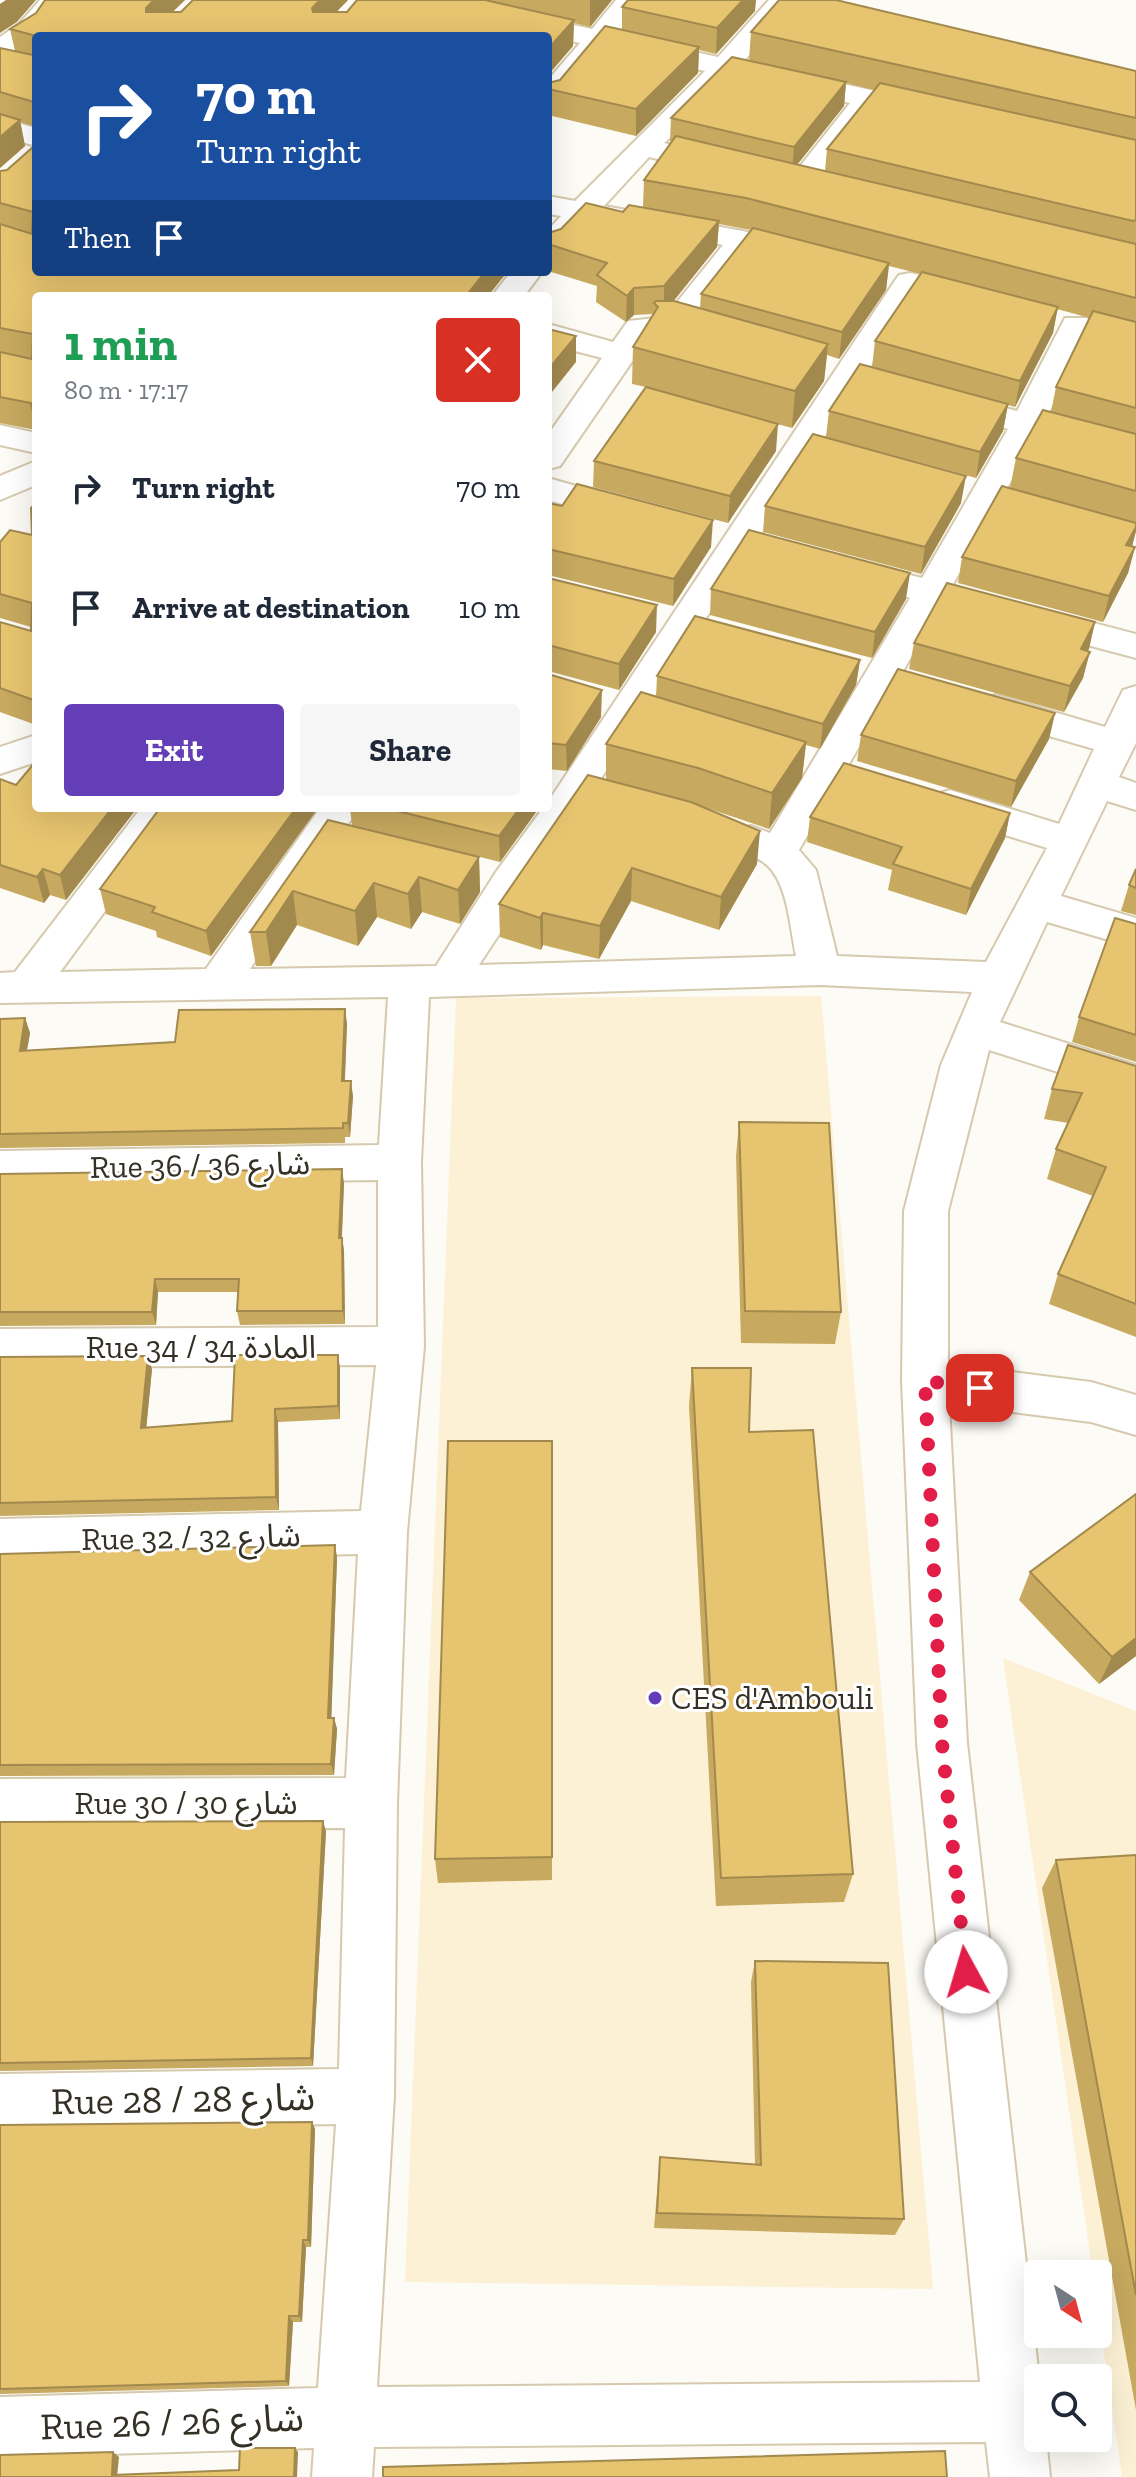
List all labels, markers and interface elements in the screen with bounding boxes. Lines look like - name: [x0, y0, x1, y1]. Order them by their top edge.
- text: 70 m: [196, 61, 316, 128]
- icon: right: [64, 64, 168, 168]
- text: Turn right: [196, 129, 361, 172]
- icon: arrive: [147, 216, 191, 260]
- text: Then: [64, 220, 131, 256]
- text: 1 min: [64, 315, 177, 372]
- button: close: [436, 318, 520, 402]
- text: 80 m · 17:17: [64, 374, 188, 406]
- icon: right: [64, 466, 108, 510]
- text: Turn right: [132, 470, 274, 506]
- text: 70 m: [456, 470, 520, 506]
- icon: arrive: [64, 586, 108, 630]
- text: Arrive at destination: [132, 590, 409, 626]
- text: 10 m: [458, 590, 520, 626]
- button: Exit: [64, 704, 284, 796]
- button: Share: [300, 704, 520, 796]
- street label: Rue 36 / شارع 36: [90, 1144, 311, 1191]
- street label: Rue 34 / المادة 34: [86, 1328, 316, 1366]
- pin: [946, 1354, 1014, 1422]
- icon: arrive: [958, 1366, 1002, 1410]
- street label: Rue 32 / شارع 32: [81, 1516, 301, 1563]
- place label: CES d'Ambouli: [671, 1679, 873, 1717]
- marker: CES d'Ambouli: [646, 1689, 664, 1707]
- street label: Rue 30 / شارع 30: [74, 1784, 298, 1827]
- position arrow: [924, 1930, 1008, 2014]
- street label: Rue 28 / شارع 28: [51, 2074, 316, 2129]
- north arrow: [1024, 2260, 1112, 2348]
- map controls: [1024, 2260, 1112, 2452]
- button: search: [1024, 2364, 1112, 2452]
- street label: Rue 26 / شارع 26: [39, 2394, 305, 2455]

